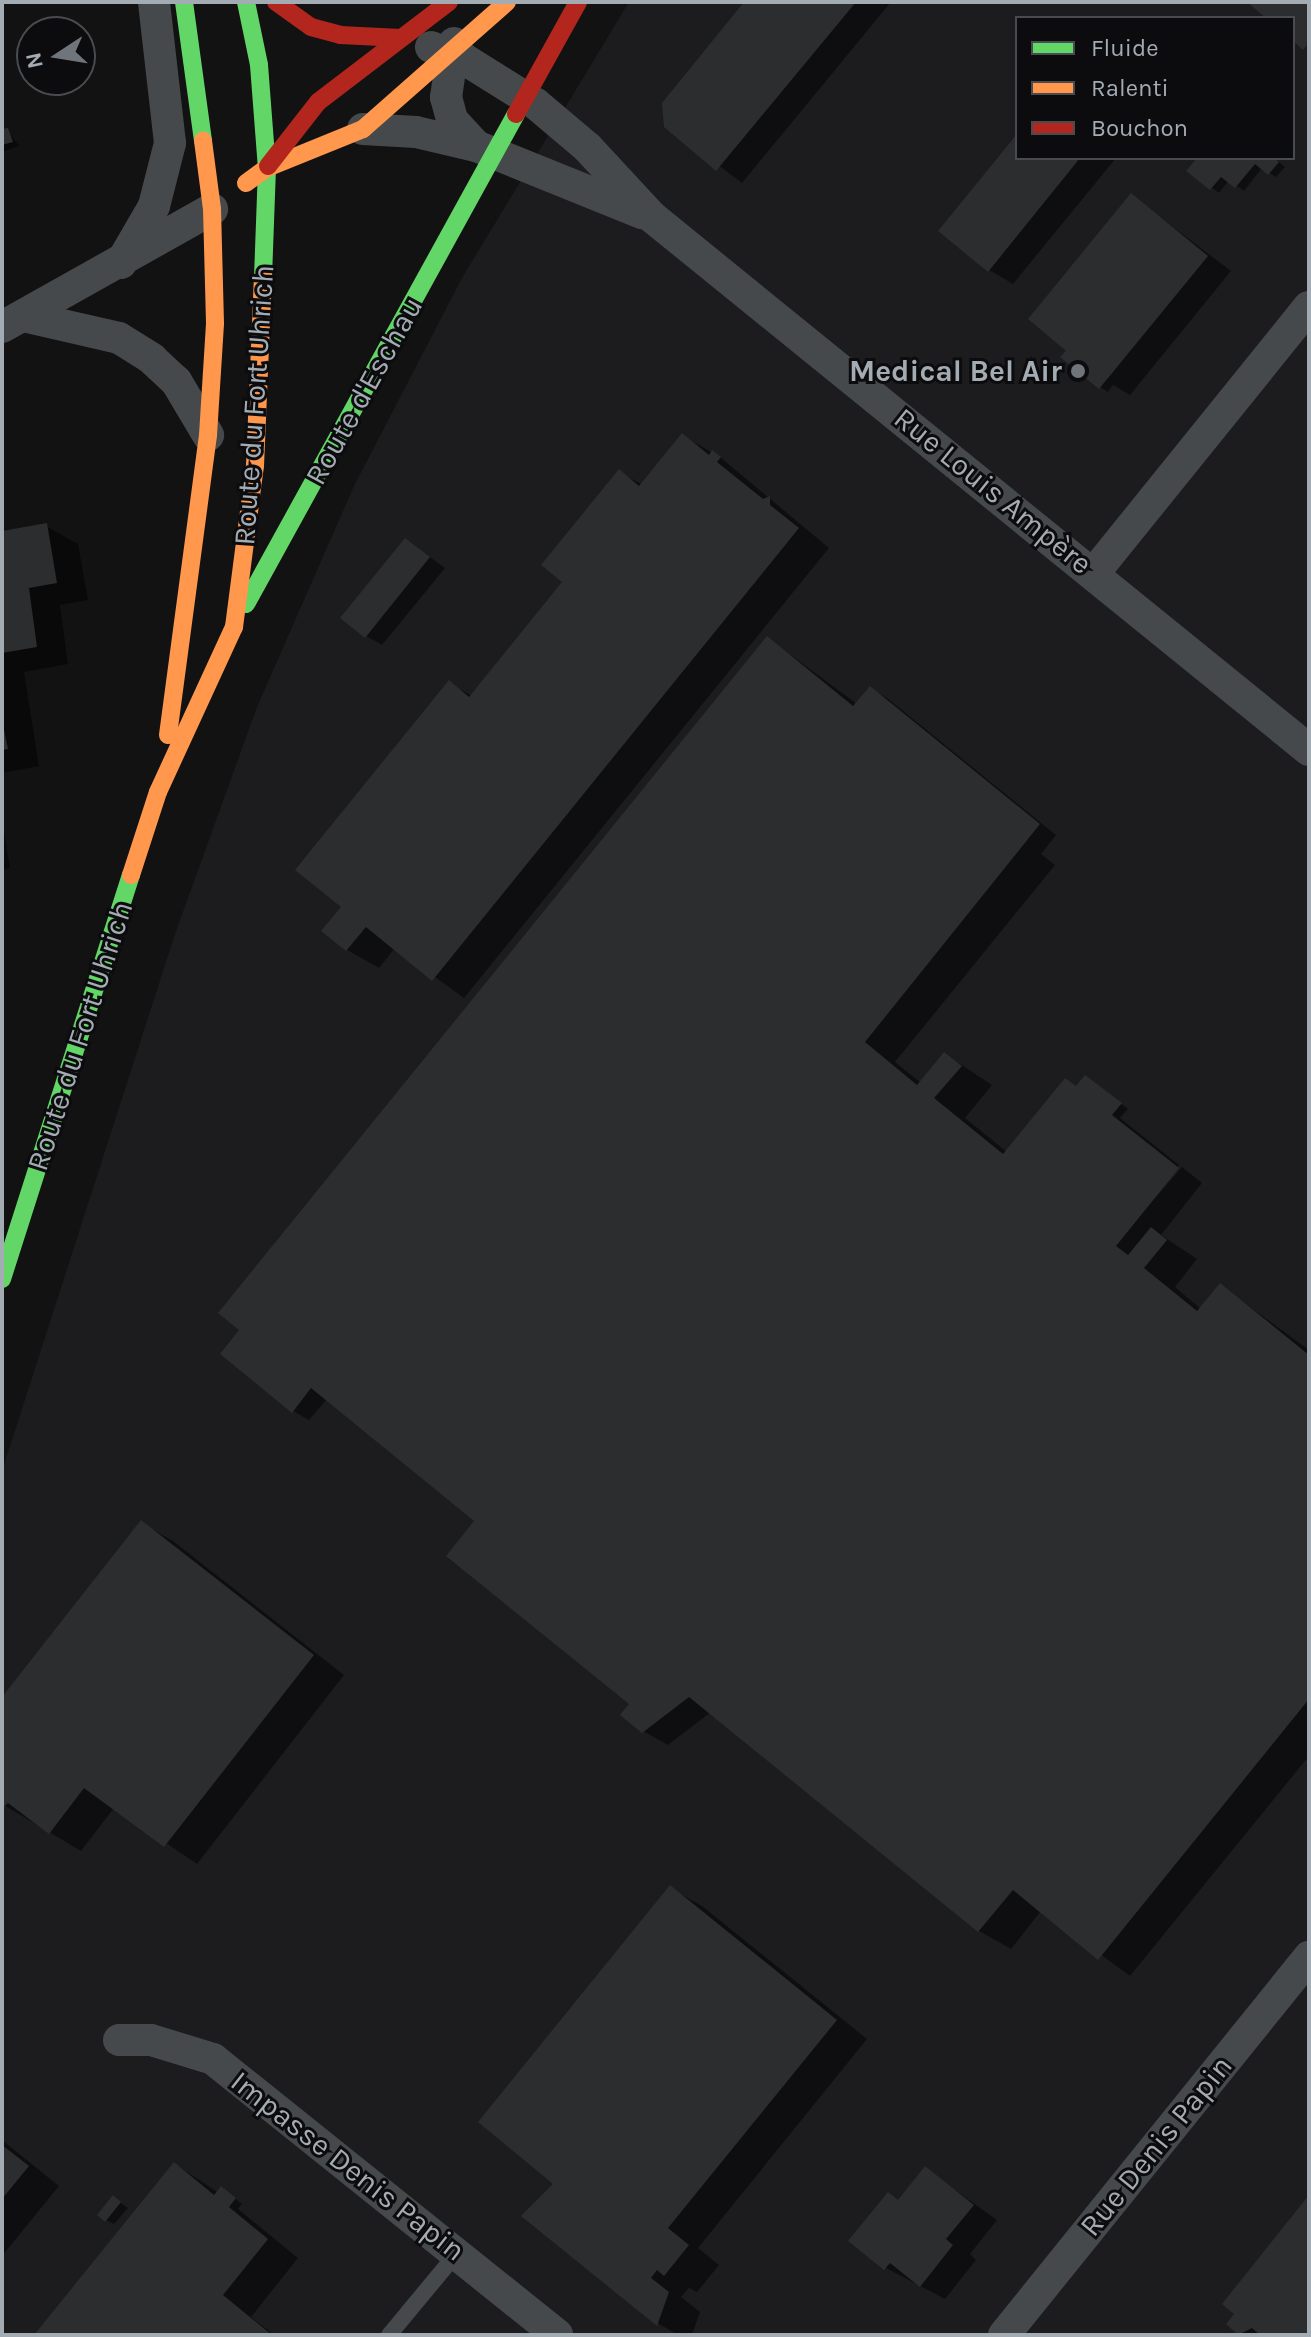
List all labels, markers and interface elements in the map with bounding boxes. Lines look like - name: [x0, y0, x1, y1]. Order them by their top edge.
- north arrow: [16, 16, 96, 96]
- legend: [1015, 16, 1295, 160]
- text: Fluide: [1091, 34, 1159, 62]
- text: N: [20, 50, 49, 71]
- text: Ralenti: [1091, 74, 1169, 102]
- text: Bouchon: [1091, 114, 1188, 142]
- street label: Route du Fort Uhrich: [226, 263, 282, 547]
- street label: Route d'Eschau: [297, 291, 431, 491]
- place label: Medical Bel Air: [849, 353, 1062, 389]
- marker: Medical Bel Air: [1069, 362, 1087, 380]
- street label: Rue Louis Ampère: [887, 400, 1099, 582]
- street label: Route du Fort Uhrich: [19, 897, 141, 1175]
- street label: Rue Denis Papin: [1072, 2048, 1240, 2244]
- street label: Impasse Denis Papin: [224, 2063, 472, 2269]

